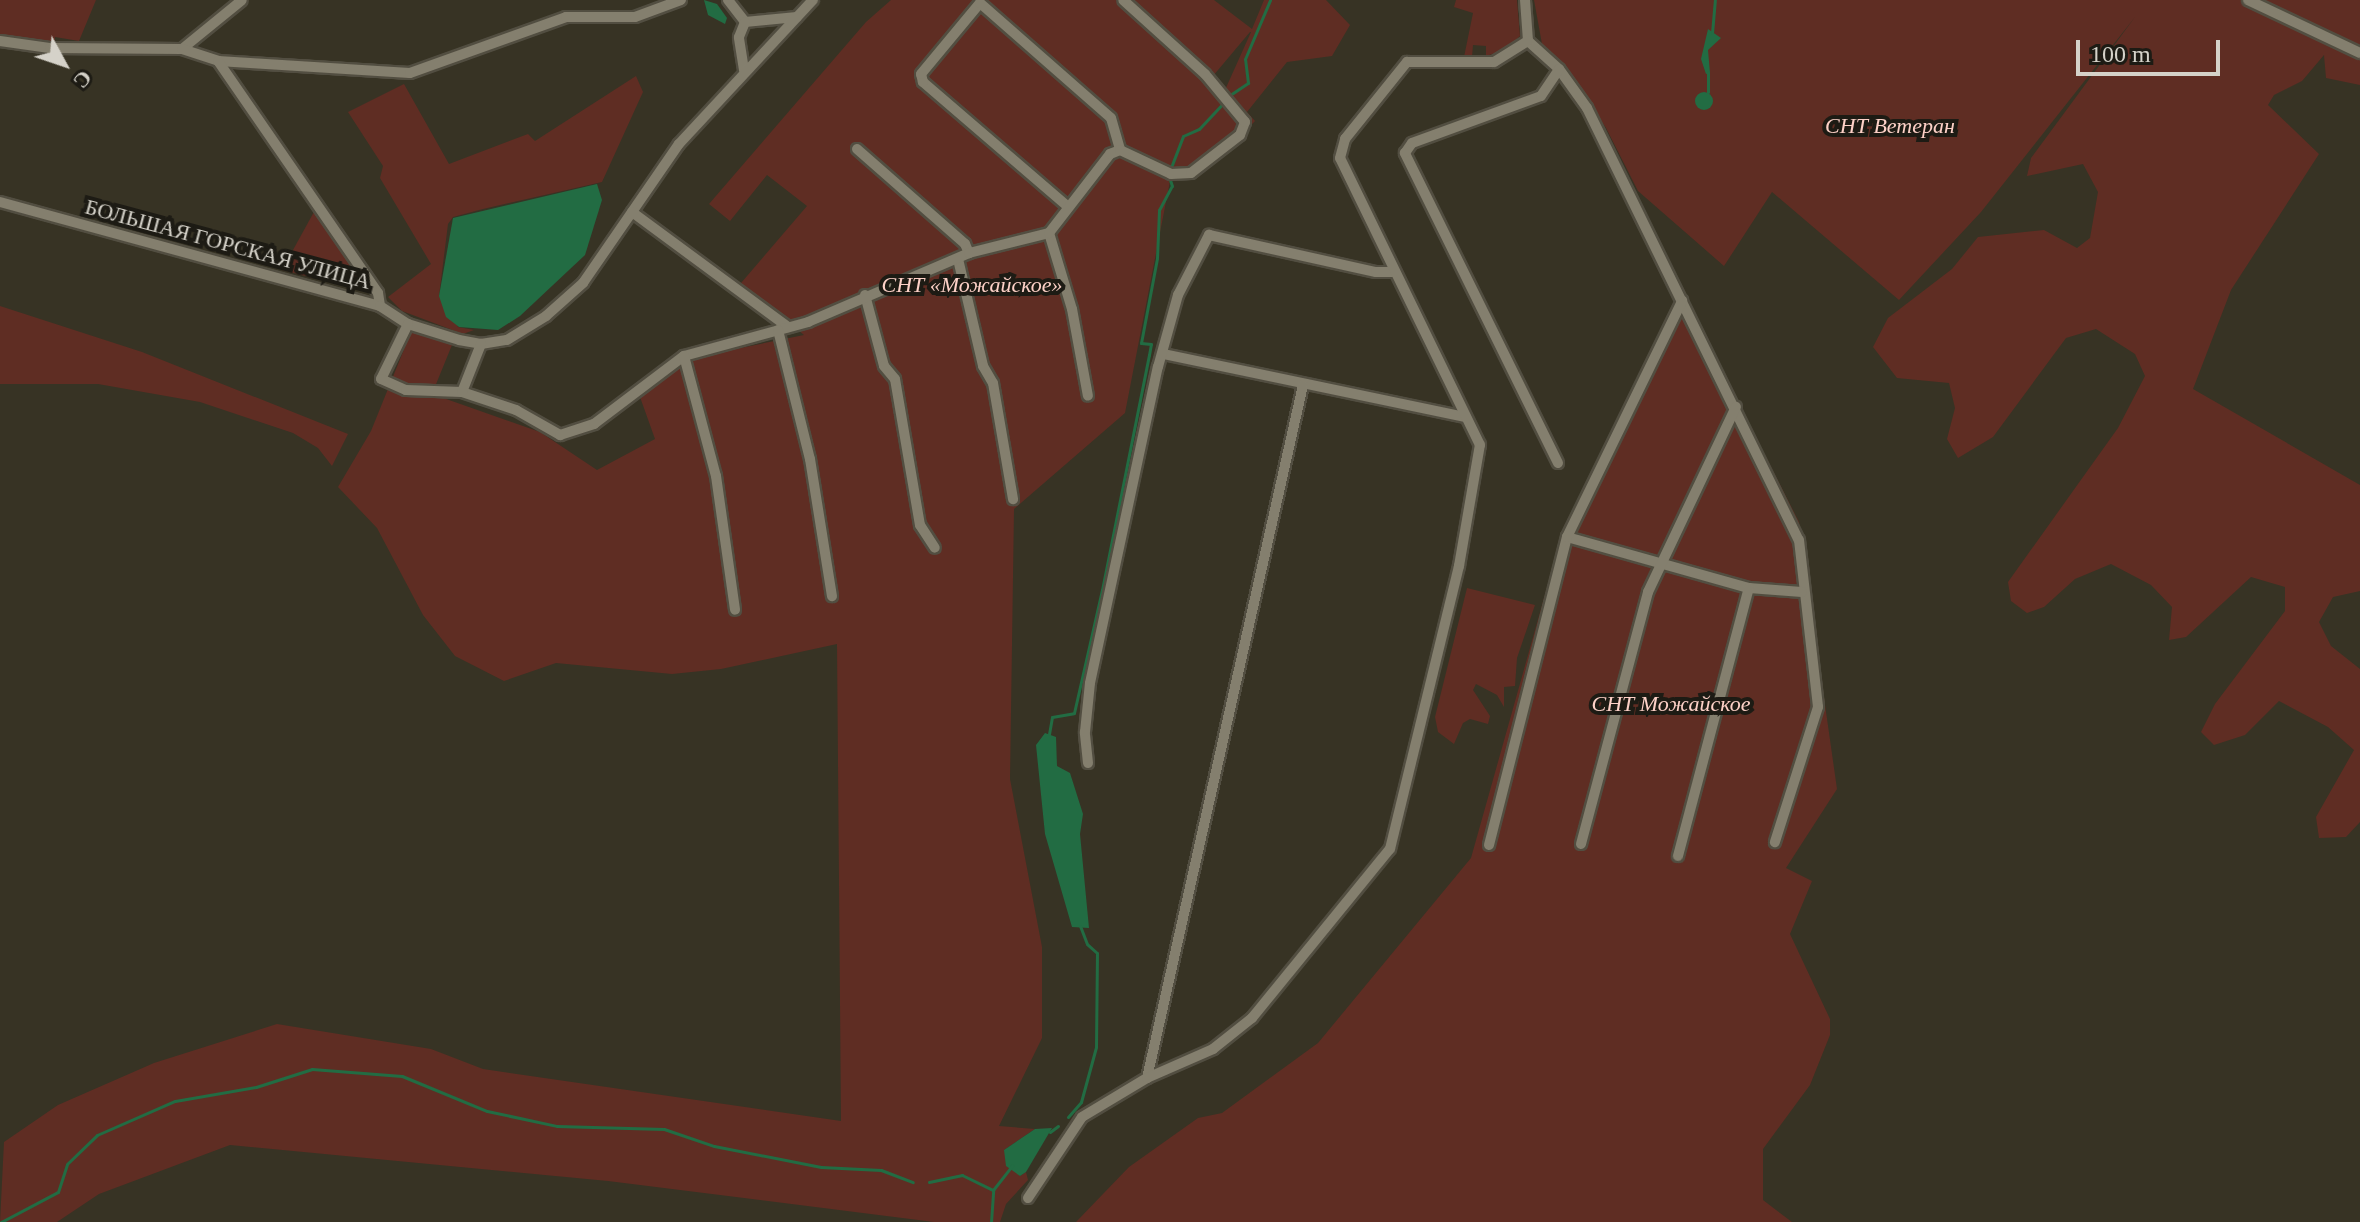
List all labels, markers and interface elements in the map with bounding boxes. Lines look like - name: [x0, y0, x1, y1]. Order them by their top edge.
- north arrow: [24, 24, 104, 104]
- scale bar: [2080, 24, 2224, 74]
- text: 100 m: [2090, 41, 2151, 67]
- text: С: [68, 66, 97, 94]
- park label: СНТ Ветеран: [1825, 113, 1955, 139]
- street label: БОЛЬШАЯ ГОРСКАЯ УЛИЦА: [82, 193, 374, 295]
- park label: СНТ «Можайское»: [882, 272, 1062, 298]
- park label: СНТ Можайское: [1592, 691, 1750, 717]

